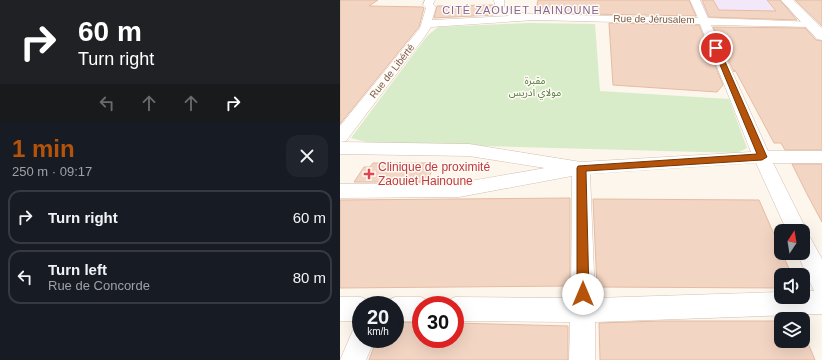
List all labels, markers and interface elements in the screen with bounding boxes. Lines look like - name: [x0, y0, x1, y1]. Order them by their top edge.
- district label: CITÉ ZAOUIET HAINOUNE: [442, 4, 600, 16]
- street label: Rue de Jérusalem: [613, 13, 695, 25]
- icon: right: [12, 16, 64, 68]
- text: 60 m: [78, 16, 142, 47]
- pin: [699, 31, 733, 65]
- icon: arrive: [705, 37, 727, 59]
- street label: Rue de Libérté: [367, 41, 417, 100]
- text: Turn right: [78, 49, 154, 69]
- park label: مقبرة مولاي ادريس: [509, 75, 561, 100]
- icon: left: [96, 92, 118, 114]
- icon: ahead: [138, 92, 160, 114]
- icon: ahead: [180, 92, 202, 114]
- icon: right: [222, 92, 244, 114]
- text: 1 min: [12, 135, 75, 162]
- button: close: [286, 135, 328, 177]
- place label: Clinique de proximité Zaouiet Hainoune: [378, 160, 490, 188]
- text: 250 m · 09:17: [12, 164, 92, 179]
- marker: Clinique de proximité Zaouiet Hainoune: [363, 168, 375, 180]
- icon: right: [14, 206, 36, 228]
- text: Turn right: [48, 209, 118, 226]
- text: 60 m: [293, 209, 326, 226]
- north arrow: [774, 224, 810, 260]
- map controls: [774, 224, 810, 348]
- text: Turn left: [48, 261, 107, 278]
- icon: left: [14, 266, 36, 288]
- button: sound: [774, 268, 810, 304]
- text: 80 m: [293, 269, 326, 286]
- position arrow: [562, 273, 604, 315]
- text: Rue de Concorde: [48, 278, 150, 293]
- speed limit sign: 30: [412, 296, 464, 348]
- text: 20: [367, 306, 389, 328]
- button: layers: [774, 312, 810, 348]
- text: km/h: [367, 326, 389, 337]

